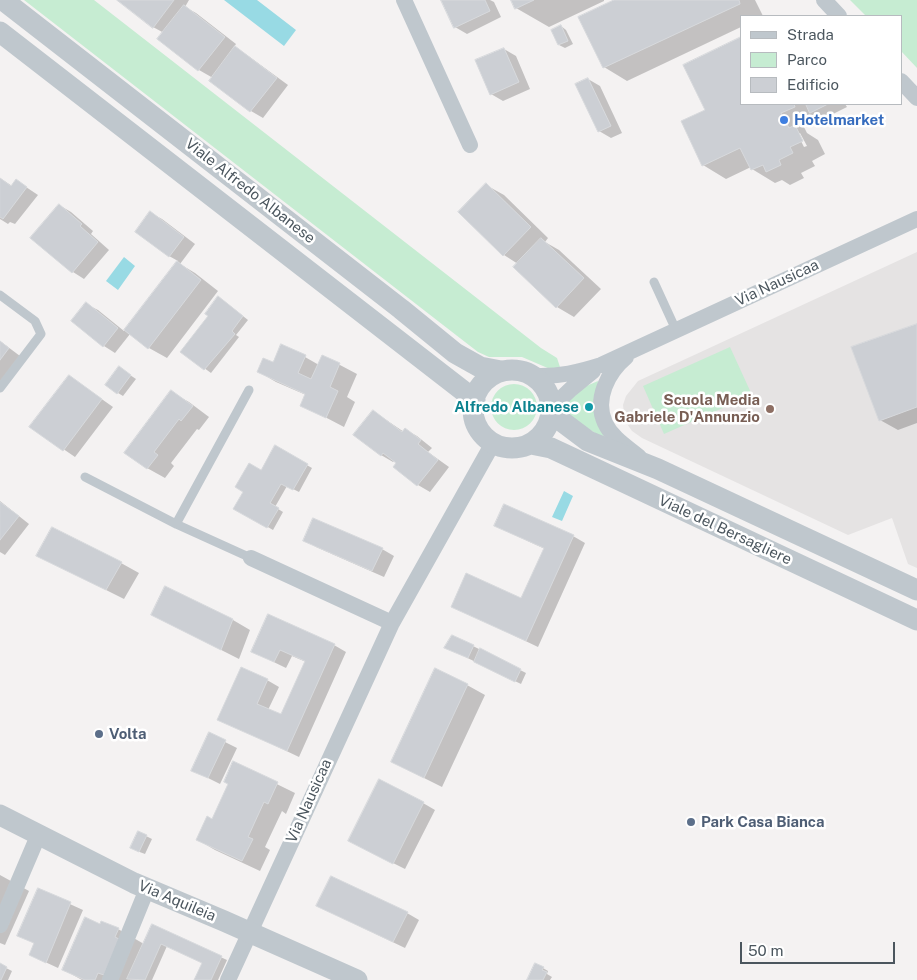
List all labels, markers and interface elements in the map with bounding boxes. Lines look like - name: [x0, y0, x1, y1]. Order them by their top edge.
- legend: [740, 15, 902, 105]
- text: Strada: [787, 26, 834, 43]
- text: Parco: [787, 51, 827, 68]
- text: Edificio: [787, 76, 839, 93]
- place label: Hotelmarket: [794, 111, 884, 129]
- marker: Hotelmarket: [778, 114, 790, 126]
- street label: Viale Alfredo Albanese: [181, 135, 319, 247]
- street label: Via Nausicaa: [732, 256, 822, 310]
- place label: Scuola Media Gabriele D'Annunzio: [614, 391, 760, 426]
- place label: Alfredo Albanese: [454, 398, 579, 416]
- marker: Alfredo Albanese: [583, 401, 595, 413]
- marker: Scuola Media Gabriele D'Annunzio: [764, 403, 776, 415]
- street label: Viale del Bersagliere: [656, 491, 794, 569]
- place label: Volta: [109, 725, 146, 743]
- marker: Volta: [93, 728, 105, 740]
- street label: Via Nausicaa: [282, 756, 336, 846]
- place label: Park Casa Bianca: [701, 813, 824, 831]
- marker: Park Casa Bianca: [685, 816, 697, 828]
- street label: Via Aquileia: [136, 877, 218, 925]
- scale bar: [742, 932, 897, 964]
- text: 50 m: [748, 942, 783, 959]

